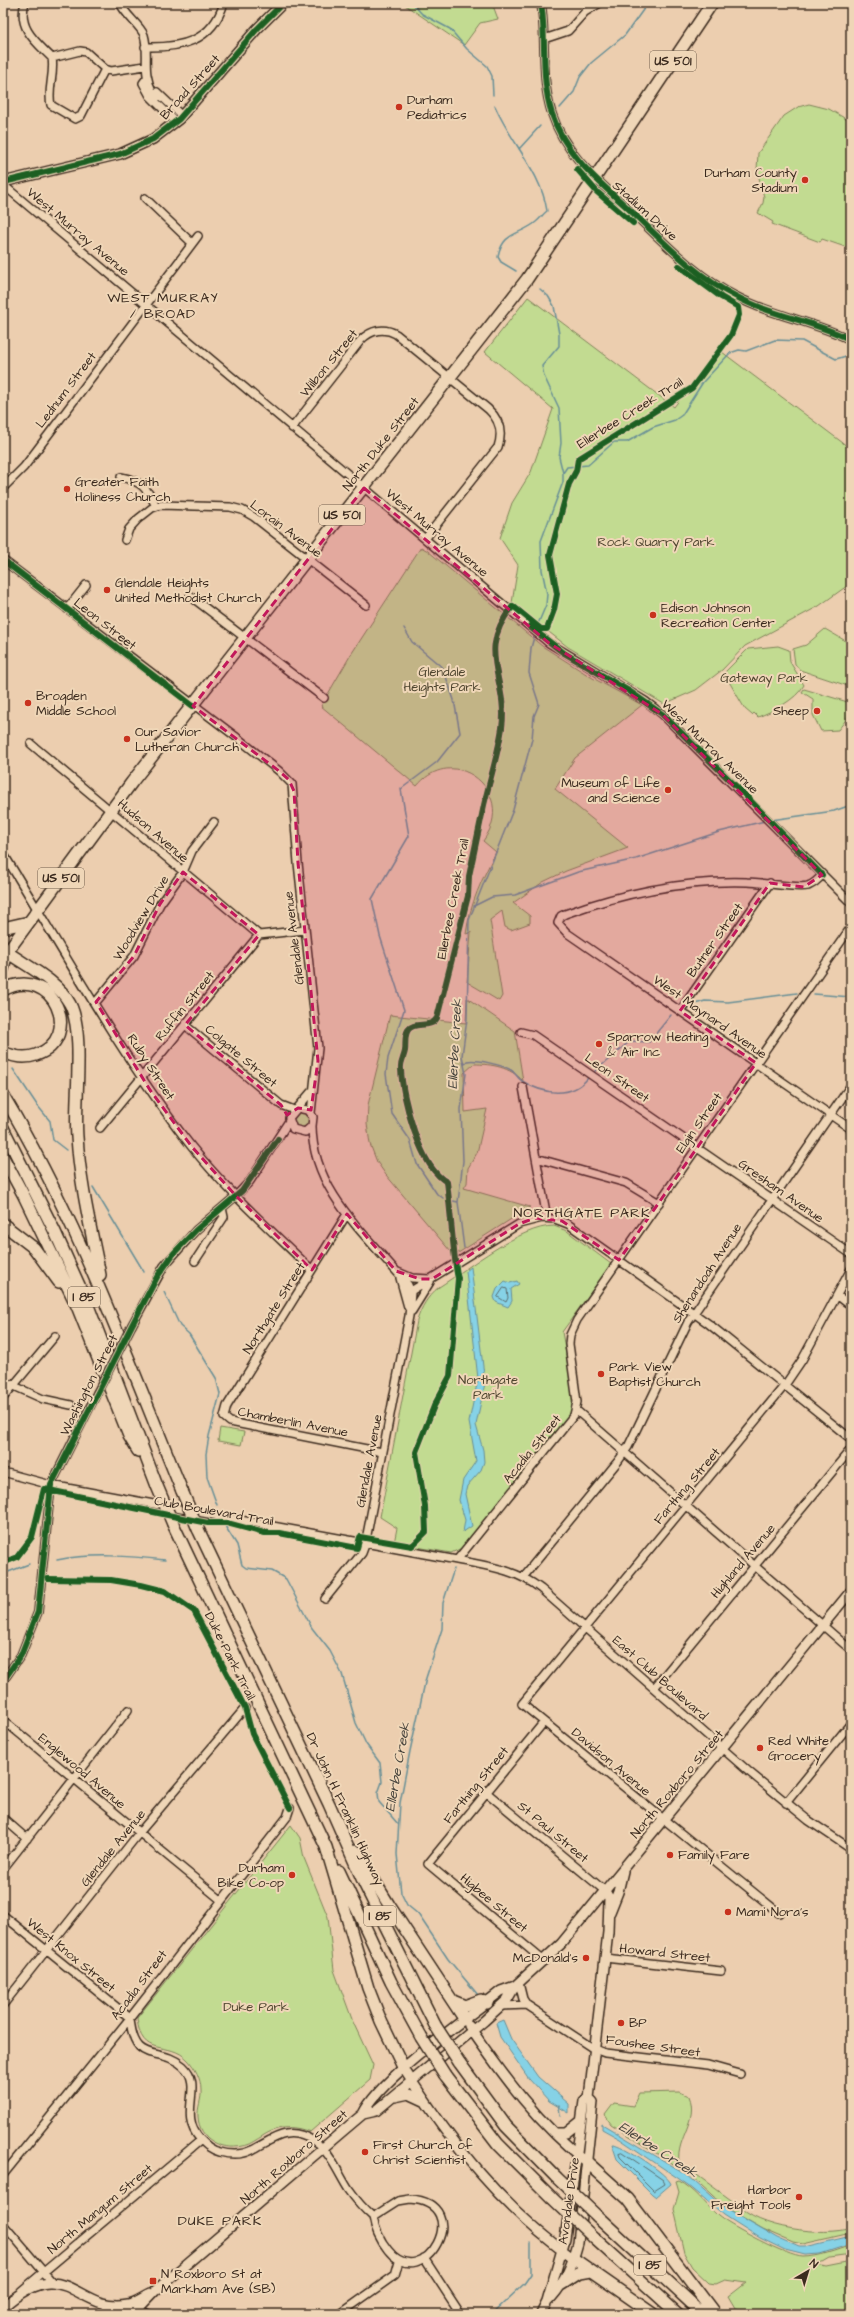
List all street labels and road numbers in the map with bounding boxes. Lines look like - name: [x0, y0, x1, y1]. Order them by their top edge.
- street label: Broad Street: [156, 50, 225, 124]
- road number: US 501: [650, 51, 696, 71]
- street label: Stadium Drive: [608, 177, 682, 245]
- street label: West Murray Avenue: [22, 184, 133, 281]
- street label: Wilbon Street: [296, 325, 362, 401]
- street label: Lednum Street: [31, 348, 101, 432]
- street label: Ellerbee Creek Trail: [573, 373, 687, 453]
- street label: North Duke Street: [339, 393, 424, 495]
- street label: West Murray Avenue: [381, 485, 492, 582]
- street label: Lorain Avenue: [246, 496, 326, 562]
- road number: US 501: [319, 505, 365, 525]
- street label: Leon Street: [70, 594, 141, 655]
- street label: West Murray Avenue: [657, 696, 763, 799]
- street label: Hudson Avenue: [114, 795, 192, 867]
- street label: Ellerbee Creek Trail: [433, 837, 473, 961]
- road number: US 501: [38, 868, 84, 888]
- street label: Woodview Drive: [108, 872, 174, 964]
- street label: Glendale Avenue: [279, 890, 309, 986]
- street label: Butner Street: [683, 899, 748, 981]
- street label: Ruffin Street: [151, 967, 219, 1045]
- street label: West Maynard Avenue: [649, 971, 771, 1064]
- street label: Colgate Street: [200, 1020, 282, 1093]
- street label: Ruby Street: [122, 1030, 180, 1105]
- street label: Leon Street: [581, 1049, 654, 1107]
- street label: Elgin Street: [671, 1088, 728, 1157]
- street label: Gresham Avenue: [735, 1155, 827, 1227]
- street label: Shenandoah Avenue: [668, 1219, 746, 1327]
- street label: Northgate Street: [238, 1258, 311, 1358]
- road number: I 85: [68, 1287, 100, 1307]
- street label: Washington Street: [56, 1331, 124, 1439]
- street label: Chamberlin Avenue: [236, 1402, 350, 1442]
- street label: Acadia Street: [499, 1410, 566, 1487]
- street label: Glendale Avenue: [351, 1413, 387, 1509]
- street label: Farthing Street: [650, 1443, 726, 1529]
- street label: Club Boulevard Trail: [153, 1492, 275, 1530]
- street label: Highland Avenue: [706, 1520, 780, 1603]
- street label: Duke Park Trail: [200, 1609, 260, 1703]
- street label: East Club Boulevard: [608, 1631, 712, 1725]
- street label: Davidson Avenue: [568, 1724, 654, 1800]
- street label: North Roxboro Street: [626, 1725, 728, 1842]
- street label: Englewood Avenue: [34, 1729, 130, 1814]
- street label: Dr John H Franklin Highway: [301, 1730, 388, 1889]
- street label: Farthing Street: [439, 1742, 514, 1828]
- street label: St Paul Street: [514, 1797, 593, 1868]
- street label: Glendale Avenue: [76, 1806, 150, 1890]
- street label: Higbee Street: [456, 1869, 532, 1938]
- road number: I 85: [364, 1906, 396, 1926]
- street label: West Knox Street: [23, 1914, 120, 1997]
- street label: Howard Street: [619, 1939, 712, 1967]
- street label: Acadia Street: [107, 1946, 172, 2024]
- street label: Foushee Street: [605, 2030, 702, 2062]
- street label: North Roxboro Street: [237, 2105, 352, 2209]
- street label: Avondale Drive: [554, 2156, 584, 2246]
- street label: North Mangum Street: [44, 2159, 158, 2259]
- road number: I 85: [634, 2255, 666, 2275]

